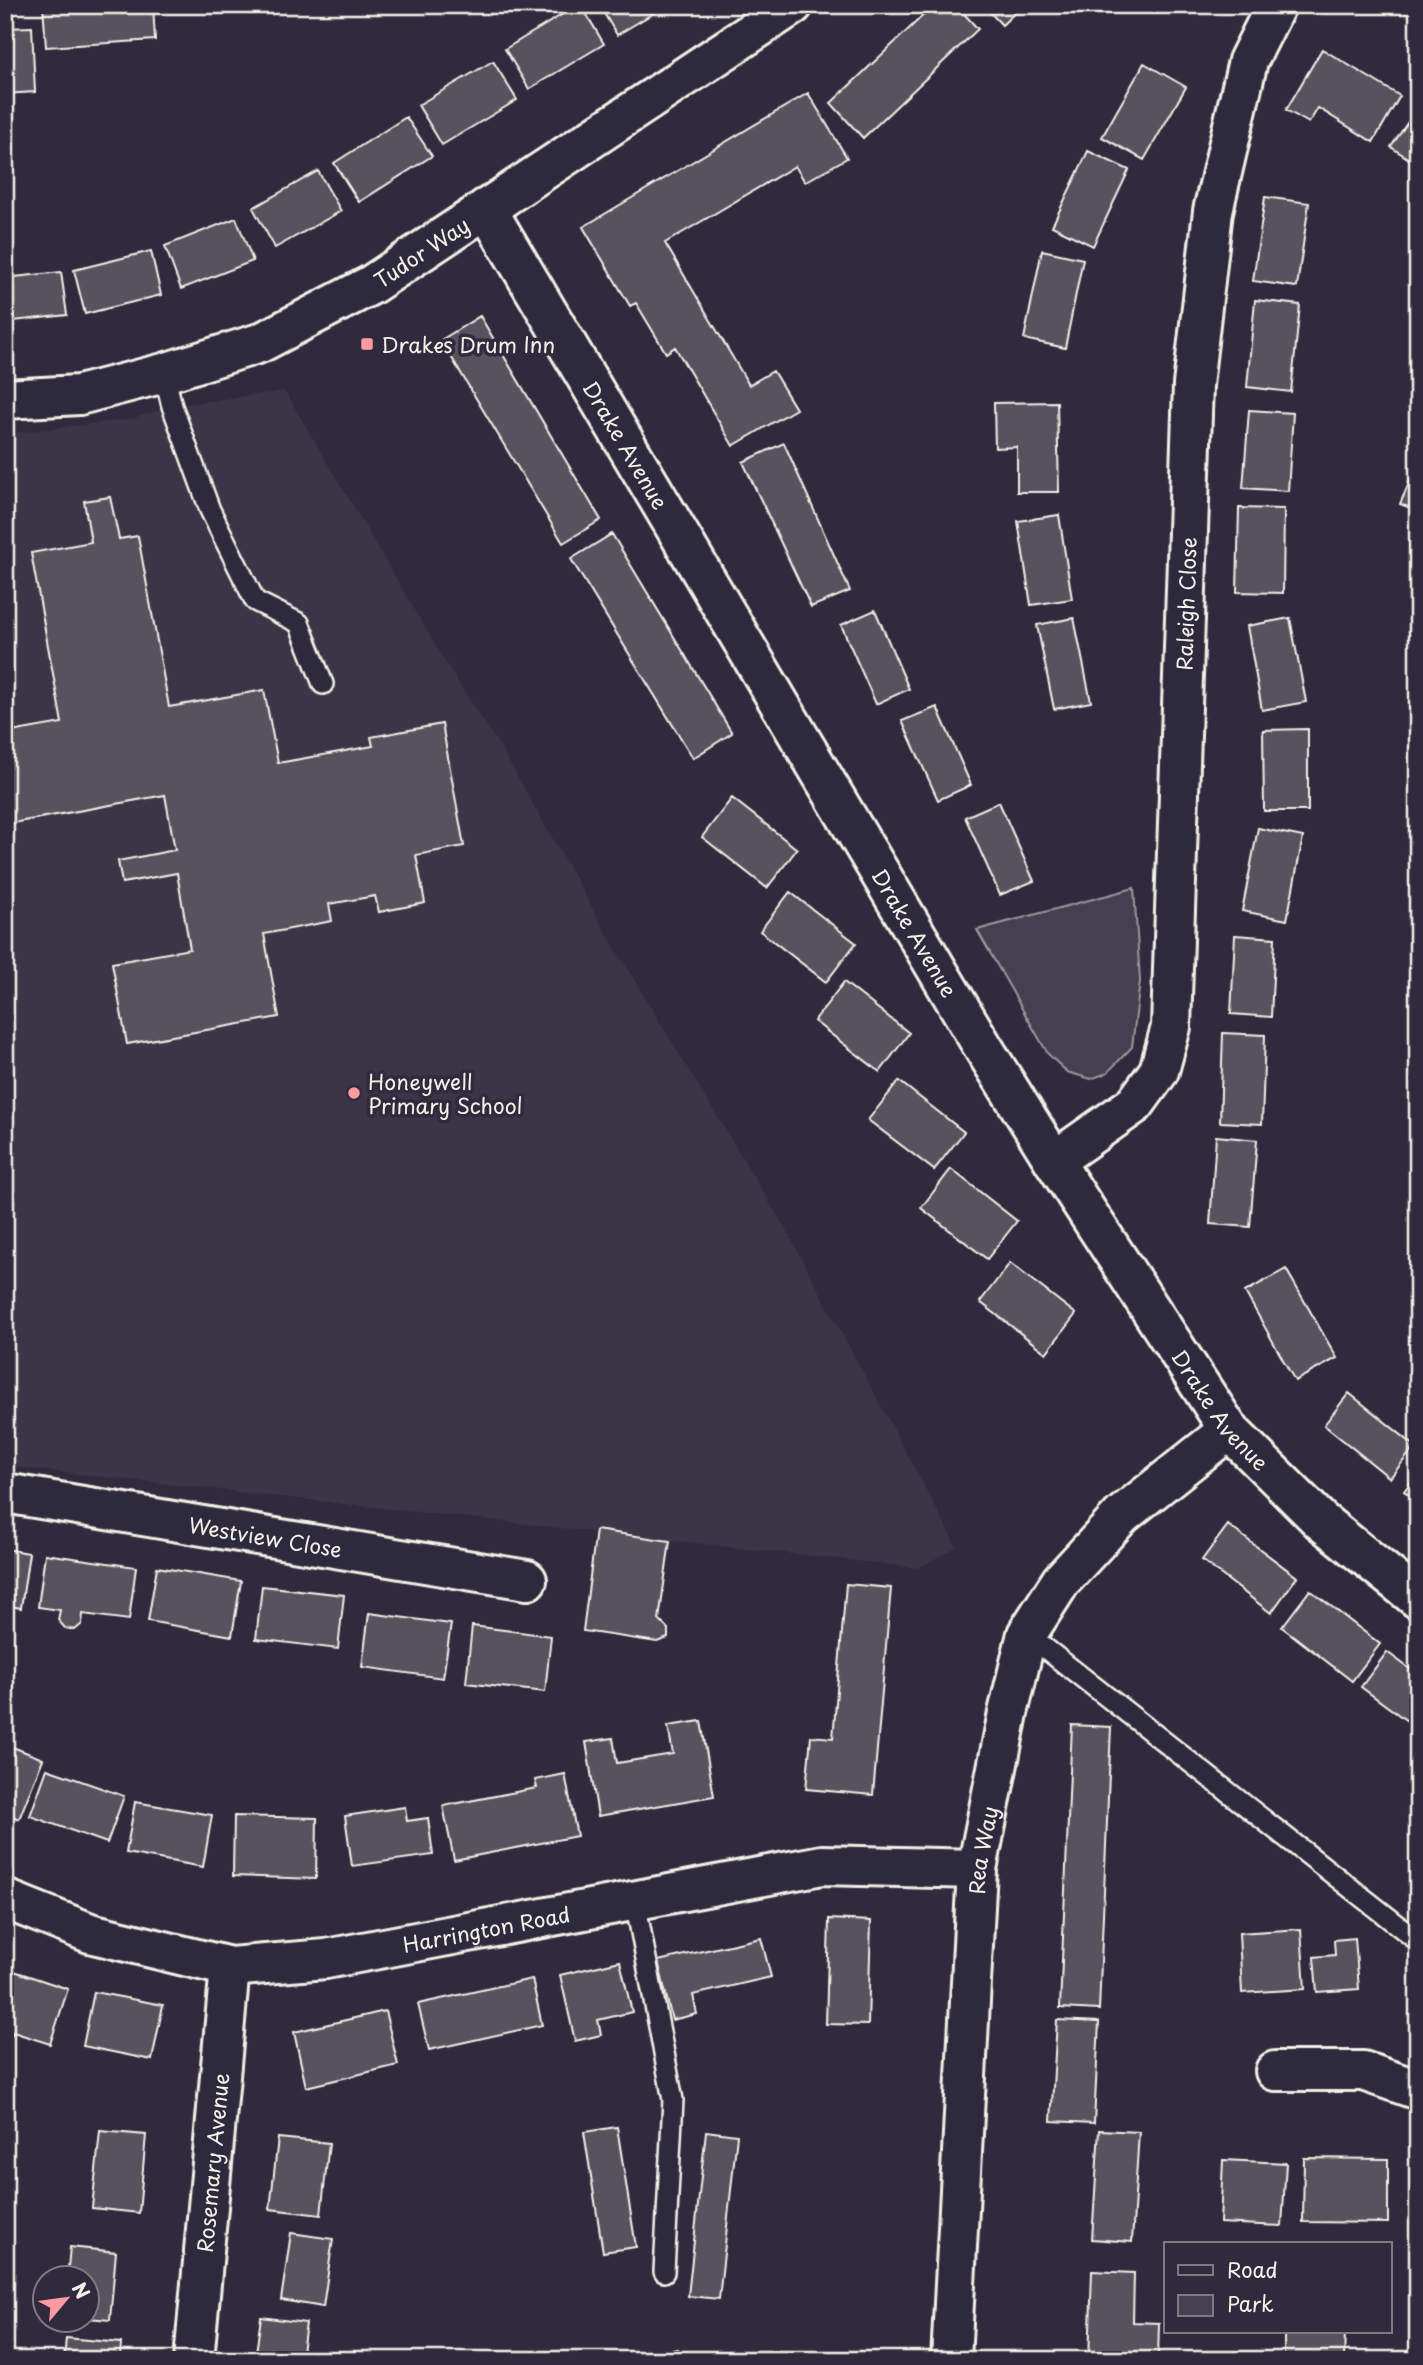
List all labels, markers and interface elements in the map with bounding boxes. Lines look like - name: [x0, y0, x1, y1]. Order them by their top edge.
- street label: Tudor Way: [367, 208, 476, 295]
- place label: Drakes Drum Inn: [381, 328, 555, 360]
- marker: Drakes Drum Inn: [359, 336, 375, 352]
- street label: Drake Avenue: [576, 374, 677, 515]
- street label: Raleigh Close: [1167, 537, 1204, 671]
- street label: Drake Avenue: [865, 862, 966, 1003]
- place label: Honeywell Primary School: [368, 1065, 523, 1121]
- marker: Honeywell Primary School: [346, 1085, 362, 1101]
- street label: Drake Avenue: [1164, 1343, 1276, 1477]
- street label: Westview Close: [186, 1508, 344, 1565]
- street label: Rea Way: [960, 1803, 1005, 1895]
- street label: Harrington Road: [400, 1897, 573, 1960]
- street label: Rosemary Avenue: [188, 2072, 236, 2254]
- legend: [1164, 2242, 1392, 2334]
- text: Road: [1227, 2253, 1278, 2285]
- north arrow: [32, 2264, 102, 2334]
- text: N: [66, 2277, 98, 2304]
- text: Park: [1227, 2287, 1274, 2319]

